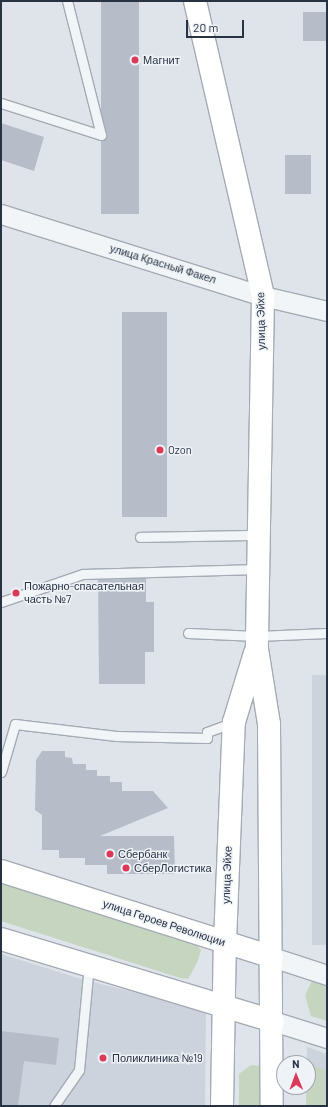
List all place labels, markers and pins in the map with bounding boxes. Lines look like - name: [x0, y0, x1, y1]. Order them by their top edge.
- place label: Магнит: [143, 53, 180, 67]
- marker: Магнит: [130, 55, 140, 65]
- place label: Ozon: [168, 443, 192, 457]
- marker: Ozon: [155, 445, 165, 455]
- place label: Пожарно-спасательная часть №7: [24, 580, 144, 606]
- marker: Пожарно-спасательная часть №7: [11, 588, 21, 598]
- place label: Сбербанк: [118, 847, 167, 861]
- marker: Сбербанк: [105, 849, 115, 859]
- place label: СберЛогистика: [134, 861, 212, 875]
- marker: СберЛогистика: [121, 863, 131, 873]
- place label: Поликлиника №19: [112, 1051, 203, 1065]
- marker: Поликлиника №19: [97, 1052, 109, 1064]

